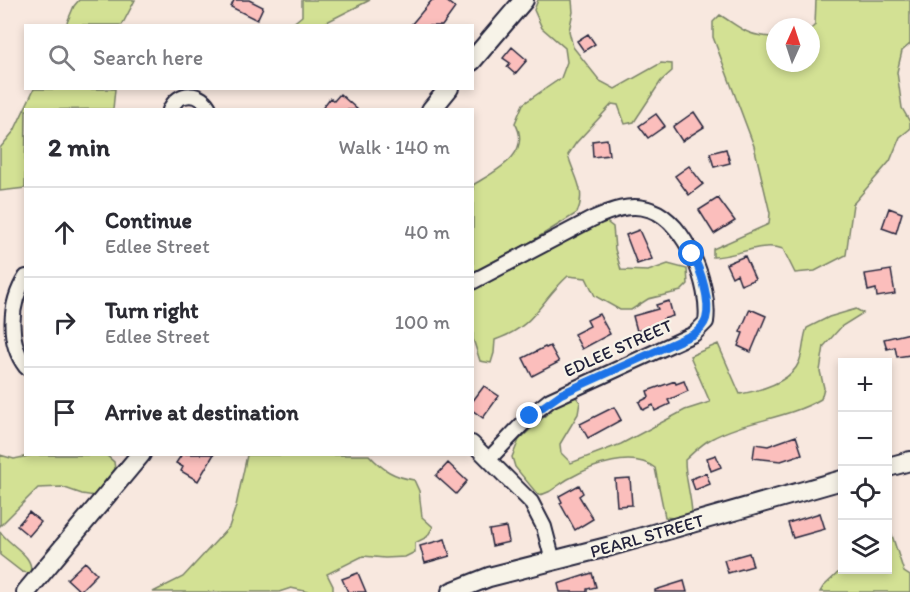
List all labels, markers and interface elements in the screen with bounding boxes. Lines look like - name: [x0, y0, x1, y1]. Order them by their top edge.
- north arrow: [766, 18, 820, 72]
- search box: [24, 24, 474, 90]
- icon: search: [45, 41, 78, 74]
- text: Search here: [93, 44, 203, 71]
- text: 2 min: [48, 131, 110, 163]
- text: Walk · 140 m: [339, 135, 450, 159]
- text: Continue: [105, 207, 192, 234]
- icon: ahead: [48, 216, 81, 249]
- text: 40 m: [404, 220, 450, 244]
- text: Edlee Street: [105, 234, 210, 258]
- route start: [678, 240, 704, 266]
- text: Turn right: [105, 297, 199, 324]
- icon: right: [48, 306, 81, 339]
- text: 100 m: [395, 310, 450, 334]
- street label: EDLEE STREET: [560, 314, 676, 382]
- text: Edlee Street: [105, 324, 210, 348]
- map controls: [838, 358, 892, 574]
- button: +: [838, 358, 892, 412]
- icon: arrive: [48, 396, 81, 429]
- text: Arrive at destination: [105, 399, 299, 426]
- route end: [516, 402, 542, 428]
- button: −: [838, 412, 892, 466]
- button: locate: [838, 466, 892, 520]
- street label: PEARL STREET: [588, 509, 706, 563]
- button: layers: [838, 520, 892, 574]

